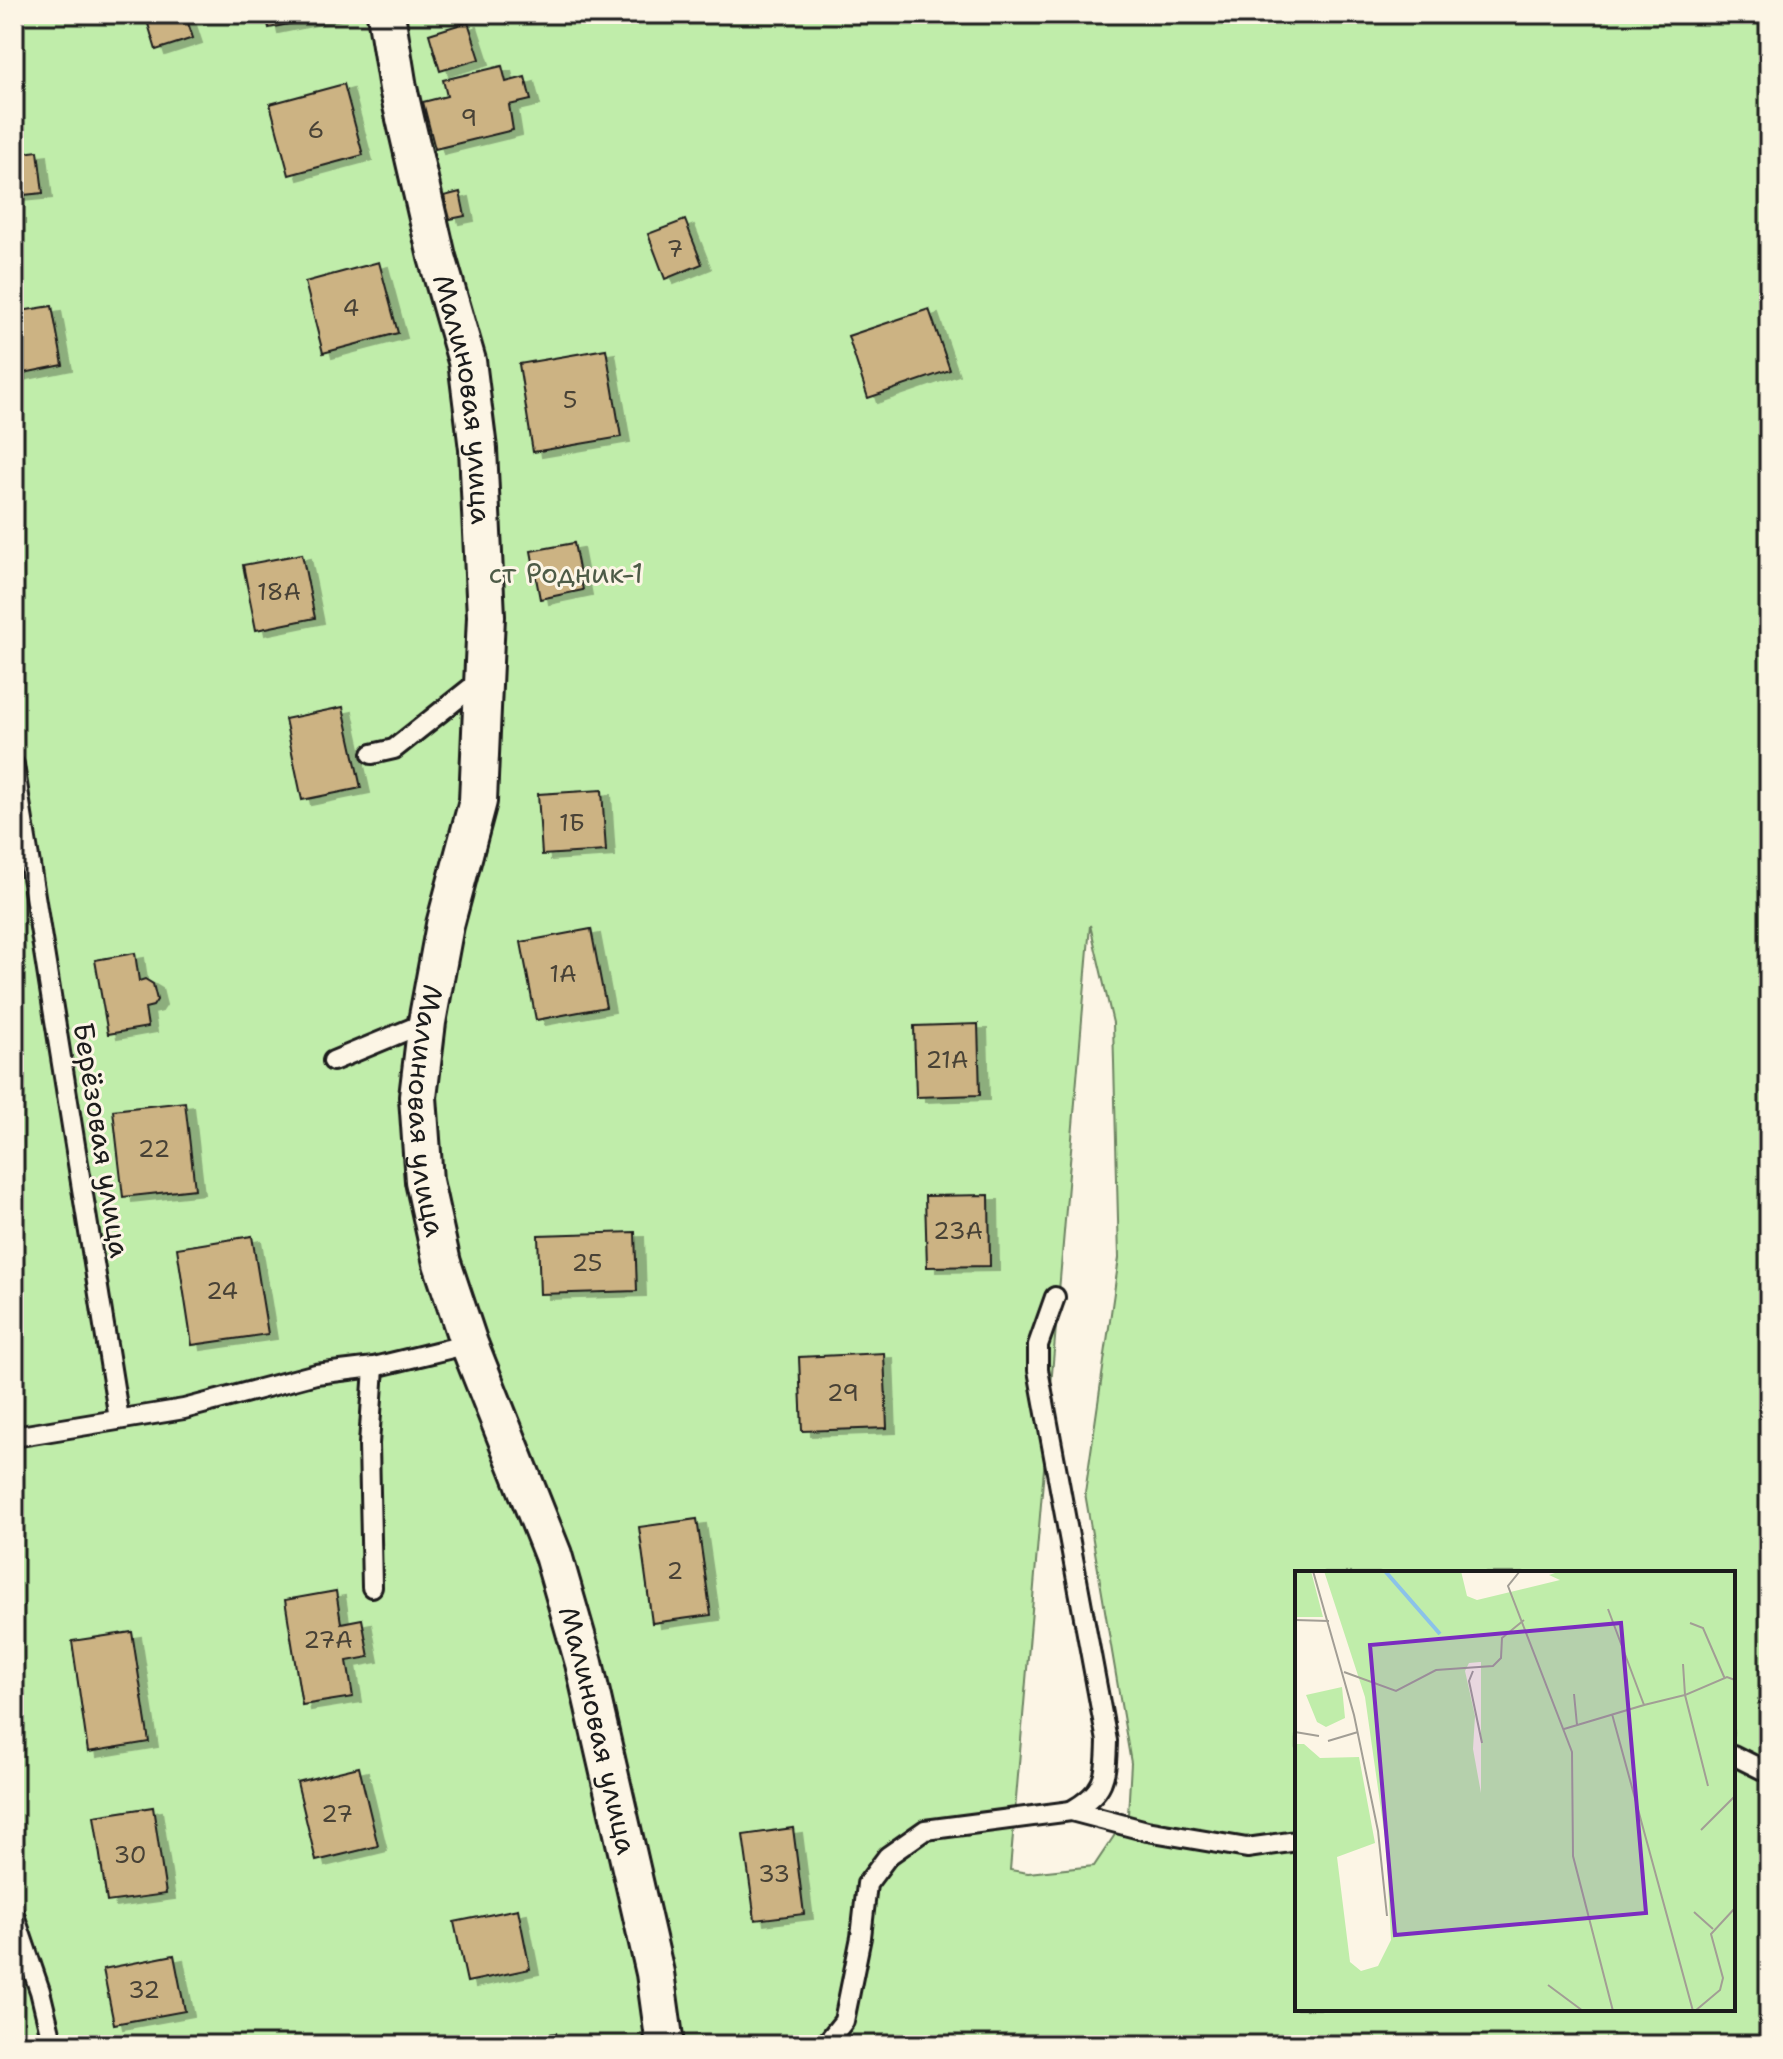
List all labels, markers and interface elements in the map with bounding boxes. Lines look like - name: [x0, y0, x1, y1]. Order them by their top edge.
- house number: 9: [461, 102, 477, 134]
- house number: 6: [308, 114, 324, 146]
- house number: 7: [667, 233, 683, 265]
- street label: Малиновая улица: [424, 270, 501, 525]
- house number: 4: [343, 292, 359, 324]
- house number: 5: [563, 384, 577, 416]
- park label: ст Родник-1: [489, 554, 643, 592]
- house number: 18А: [257, 576, 301, 608]
- house number: 1Б: [559, 807, 585, 839]
- house number: 1А: [549, 958, 577, 990]
- street label: Малиновая улица: [399, 982, 455, 1240]
- street label: Берёзовая улица: [65, 1020, 139, 1260]
- house number: 21А: [925, 1044, 969, 1076]
- house number: 22: [138, 1133, 170, 1165]
- house number: 23А: [933, 1215, 983, 1247]
- house number: 25: [571, 1247, 603, 1279]
- house number: 24: [206, 1275, 238, 1307]
- house number: 29: [827, 1377, 859, 1409]
- house number: 2: [667, 1555, 683, 1587]
- inset map: [1295, 1571, 1735, 2011]
- street label: Малиновая улица: [550, 1602, 646, 1858]
- house number: 27А: [303, 1624, 353, 1656]
- house number: 27: [321, 1798, 353, 1830]
- house number: 30: [113, 1839, 147, 1871]
- house number: 33: [758, 1858, 790, 1890]
- house number: 32: [128, 1974, 160, 2006]

